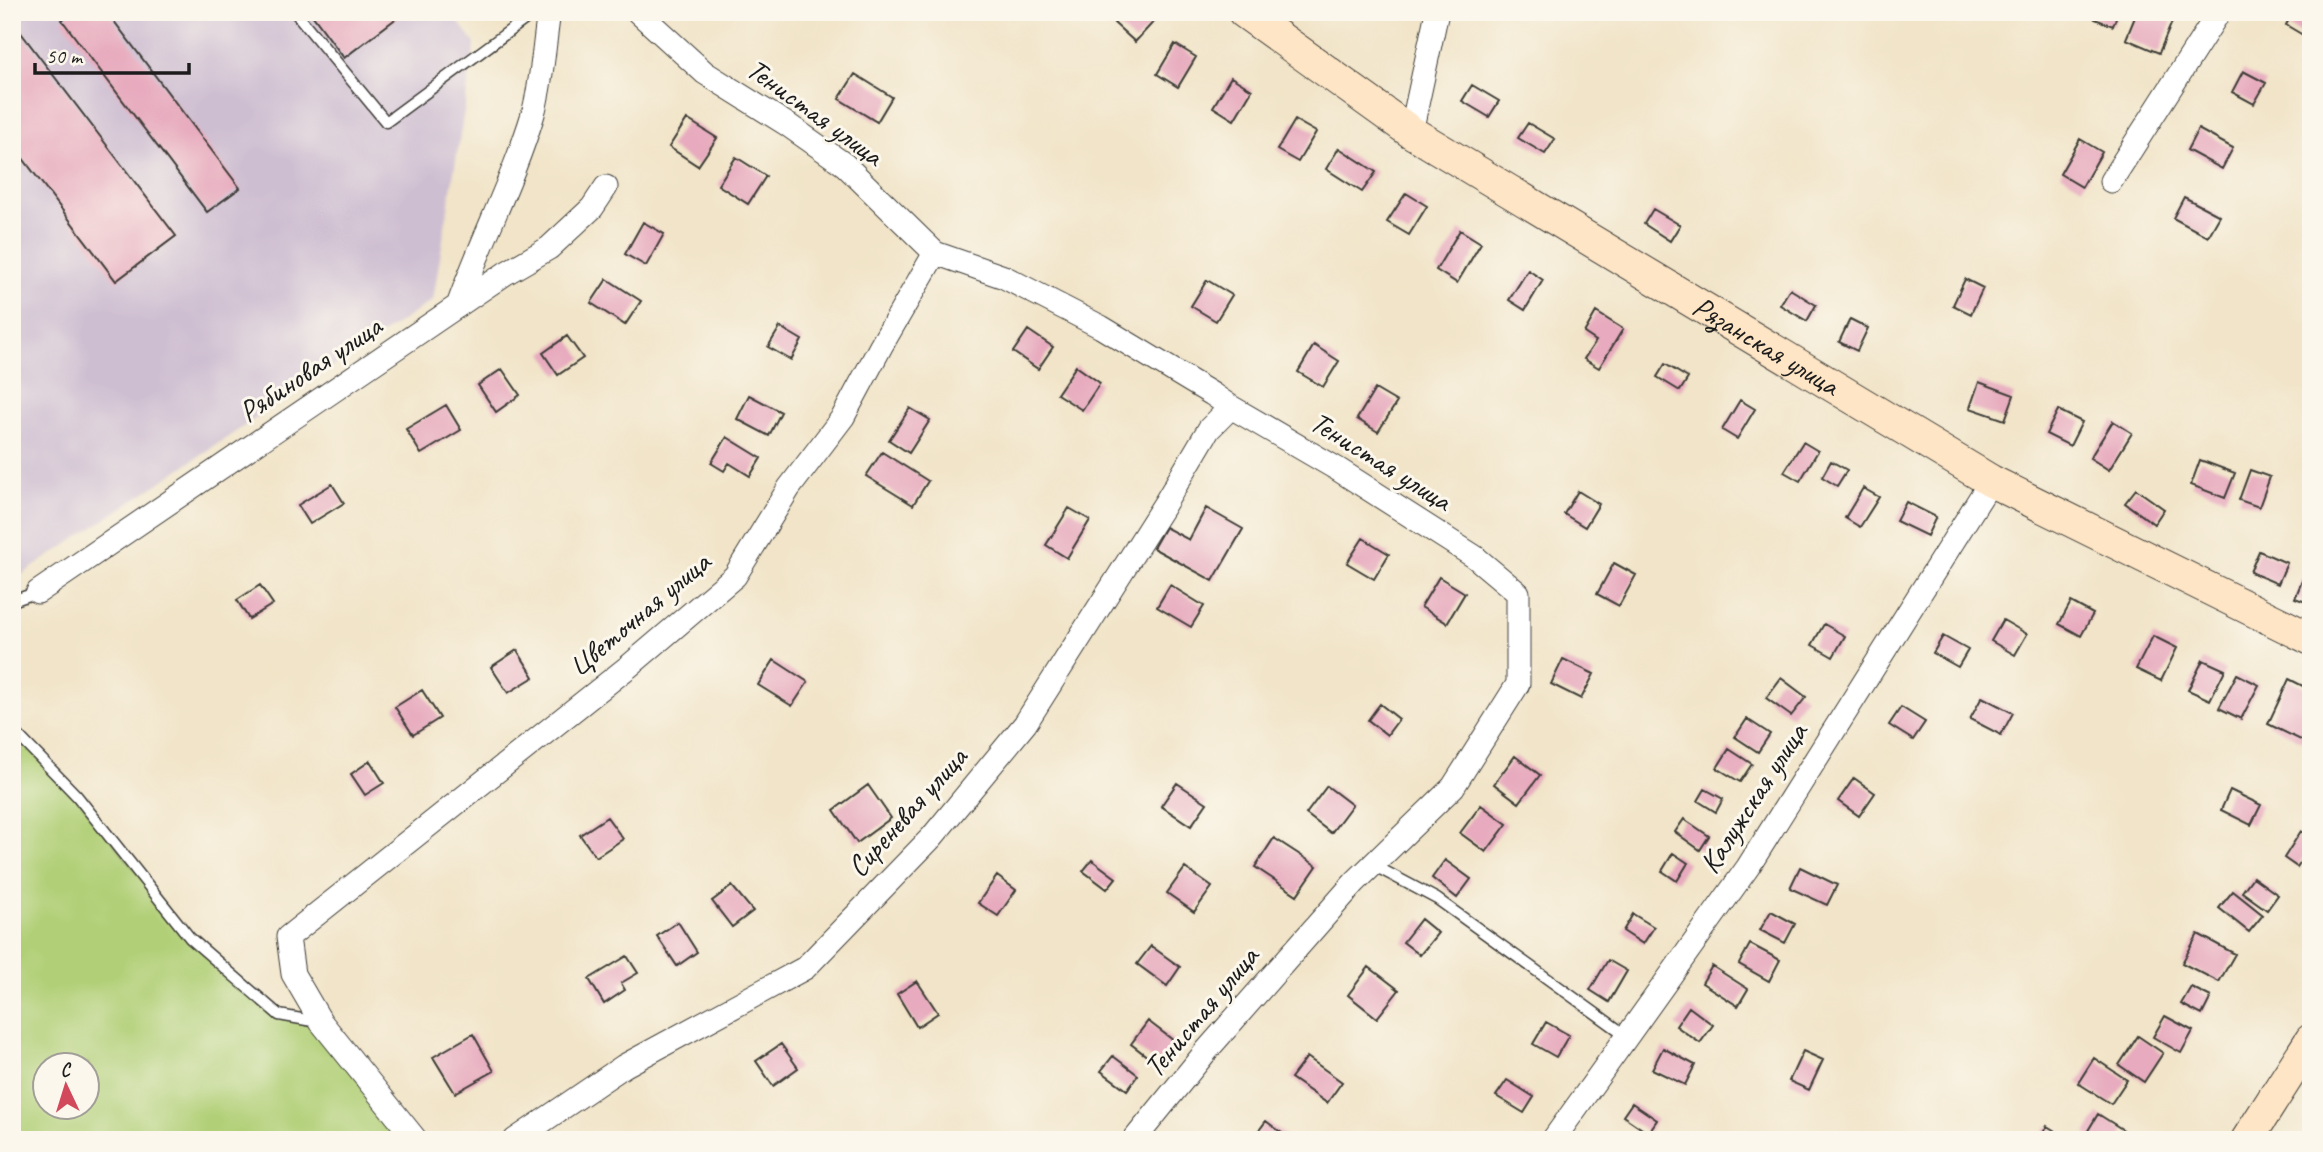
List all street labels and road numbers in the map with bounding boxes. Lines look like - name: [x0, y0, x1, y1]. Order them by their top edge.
- street label: Тенистая улица: [739, 50, 892, 175]
- street label: Рязанская улица: [1686, 287, 1848, 405]
- street label: Рябиновая улица: [231, 306, 390, 431]
- street label: Тенистая улица: [1303, 403, 1460, 520]
- street label: Цветочная улица: [560, 542, 719, 685]
- street label: Калужская улица: [1690, 714, 1817, 880]
- street label: Сиреневая улица: [839, 738, 977, 885]
- street label: Тенистая улица: [1135, 937, 1268, 1085]

